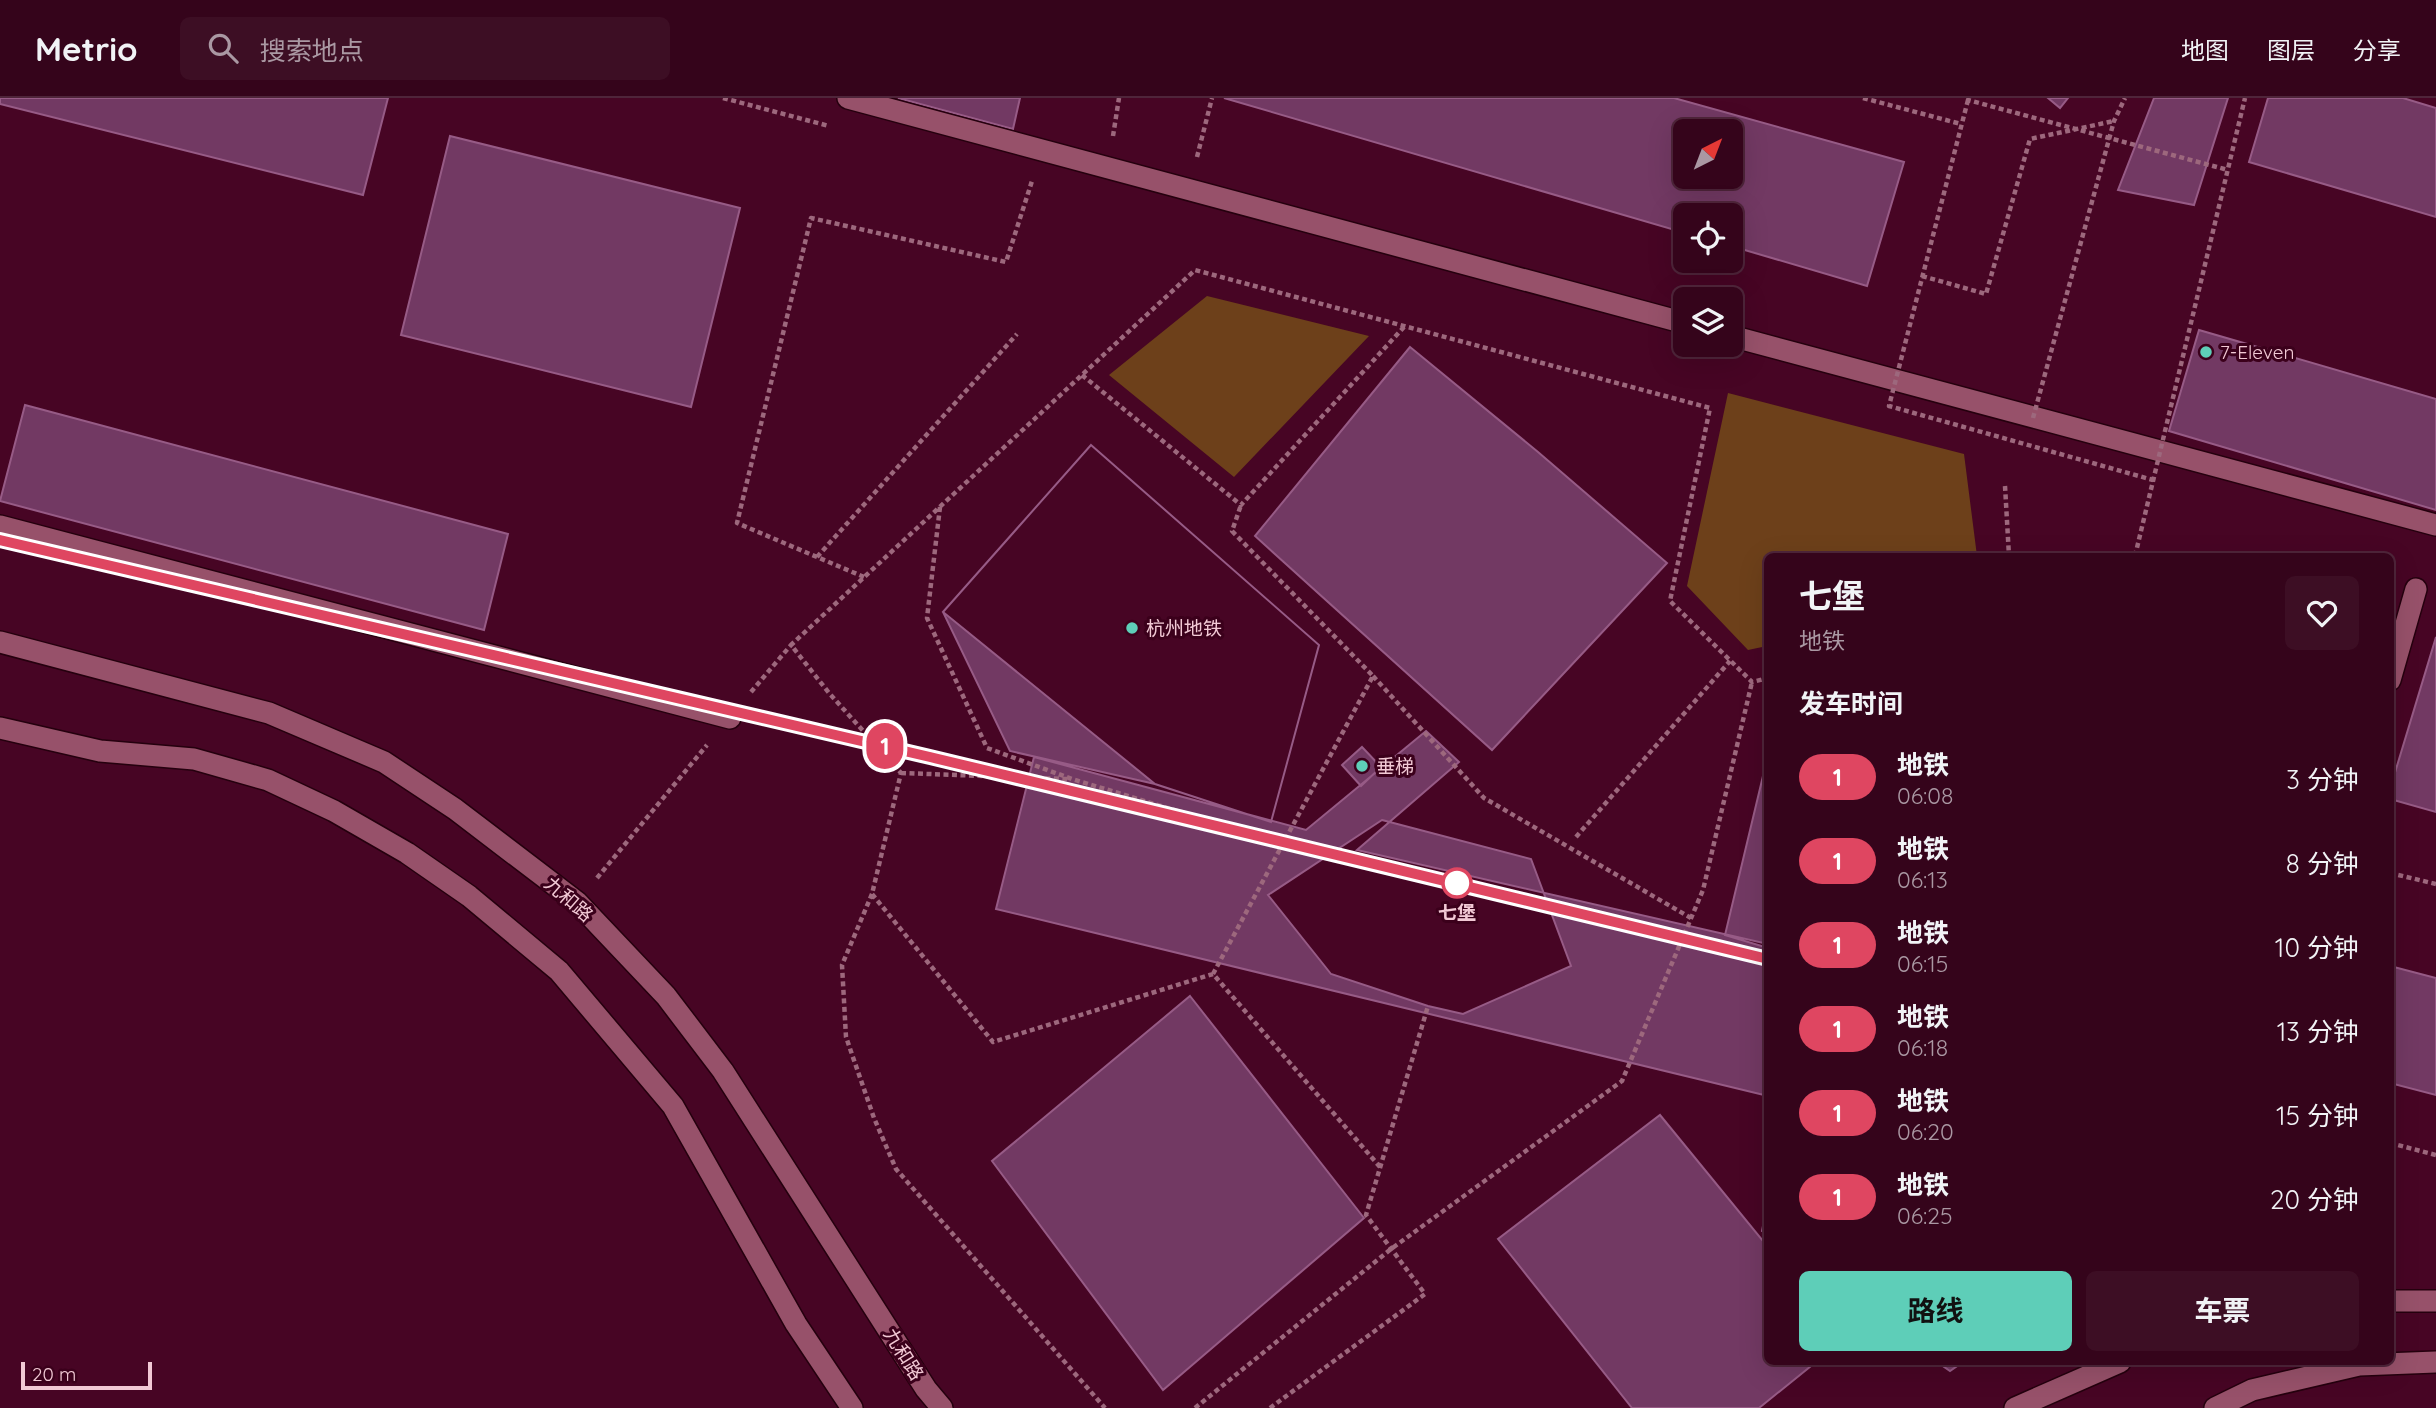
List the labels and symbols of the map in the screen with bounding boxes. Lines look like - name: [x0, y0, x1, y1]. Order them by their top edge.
- north arrow: [1673, 119, 1743, 189]
- place label: 7-Eleven: [2220, 340, 2294, 364]
- marker: 7-Eleven: [2198, 344, 2214, 360]
- place label: 杭州地铁: [1146, 616, 1222, 640]
- marker: 杭州地铁: [1124, 620, 1140, 636]
- line badge: 1: [862, 723, 908, 769]
- place label: 垂梯: [1376, 754, 1414, 778]
- marker: 垂梯: [1354, 758, 1370, 774]
- marker: 七堡: [1442, 868, 1472, 898]
- street label: 九和路: [540, 871, 598, 927]
- place label: 七堡: [1438, 900, 1476, 924]
- street label: 九和路: [879, 1323, 929, 1385]
- scale bar: [21, 1359, 152, 1391]

